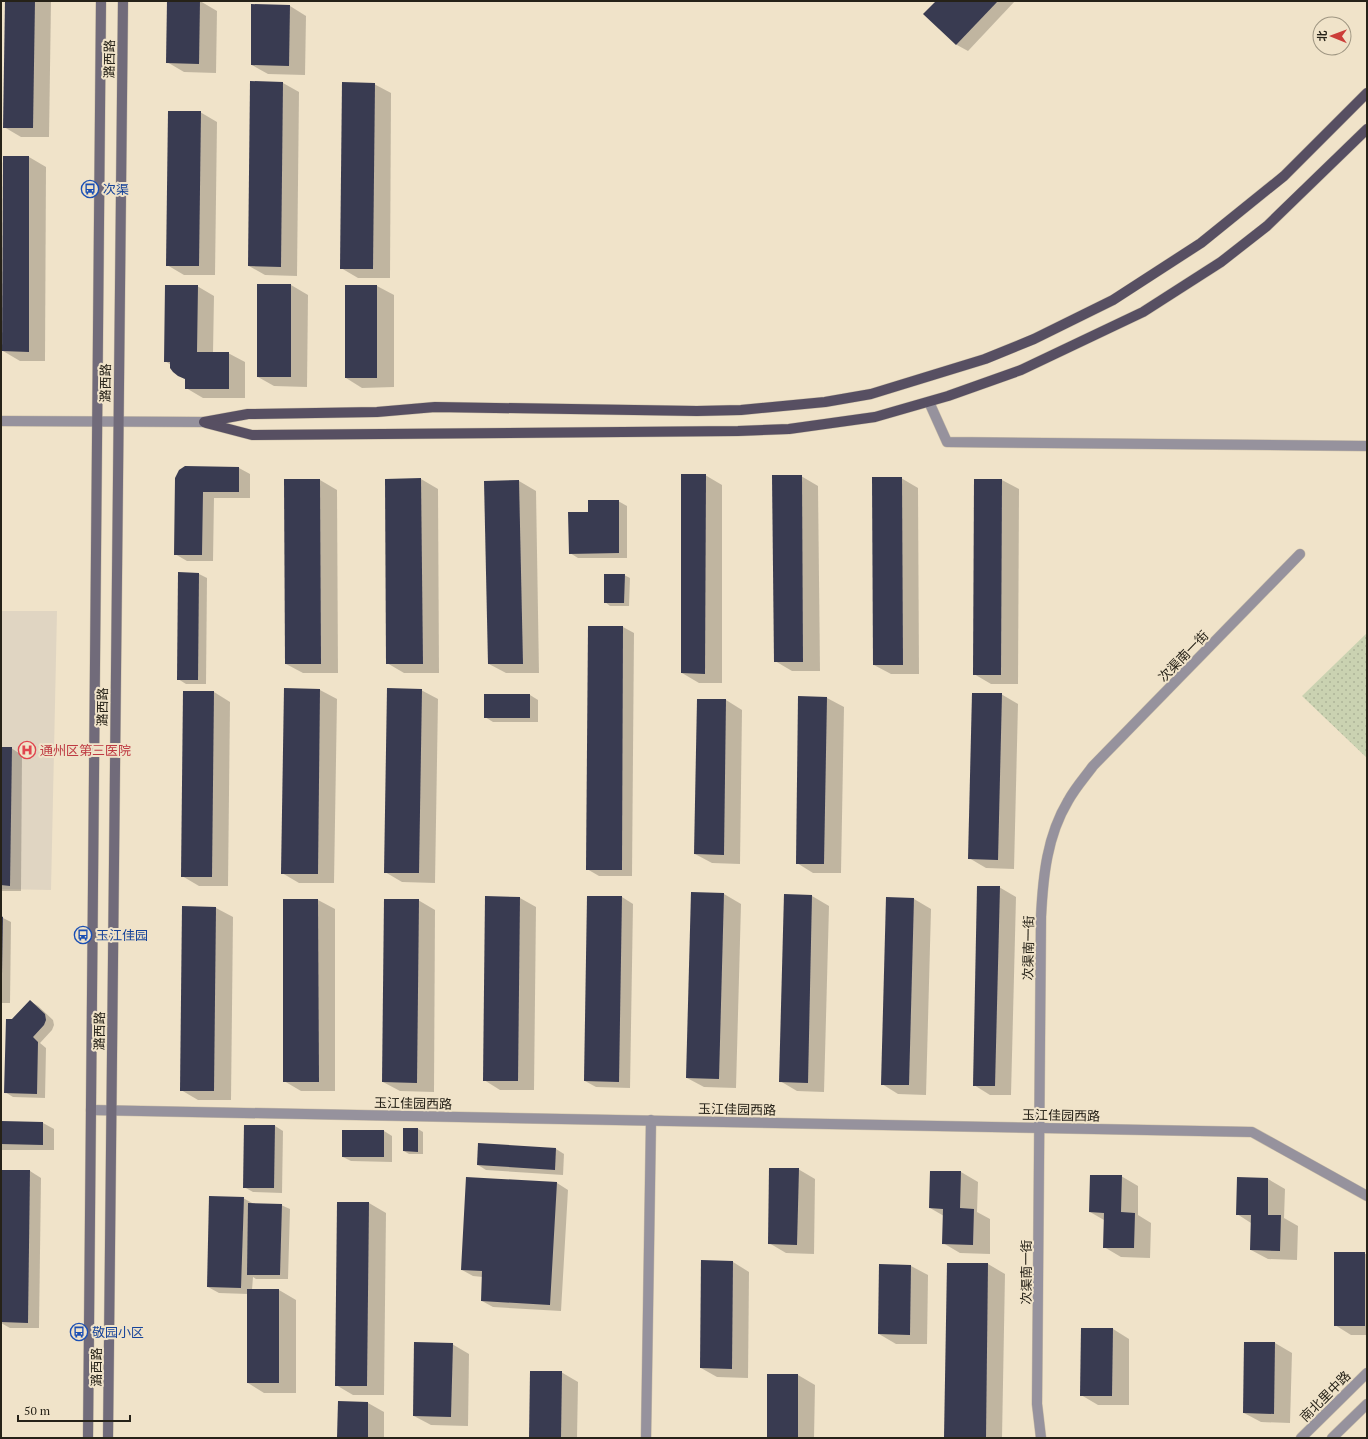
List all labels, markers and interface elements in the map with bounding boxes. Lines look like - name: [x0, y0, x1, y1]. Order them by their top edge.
- north arrow: [1312, 16, 1352, 56]
- text: 北: [1315, 30, 1329, 41]
- street label: 潞西路: [100, 39, 118, 79]
- bus stop icon: 次渠: [80, 179, 100, 199]
- place label: 次渠: [103, 180, 129, 198]
- street label: 潞西路: [96, 363, 114, 403]
- street label: 次渠南一街: [1154, 626, 1212, 686]
- street label: 潞西路: [93, 687, 111, 727]
- hospital icon: 通州区第三医院: [17, 740, 37, 760]
- place label: 通州区第三医院: [40, 741, 131, 759]
- street label: 次渠南一街: [1018, 915, 1038, 981]
- bus stop icon: 玉江佳园: [73, 925, 93, 945]
- place label: 玉江佳园: [96, 926, 148, 944]
- street label: 潞西路: [90, 1011, 108, 1051]
- street label: 玉江佳园西路: [374, 1093, 452, 1113]
- street label: 玉江佳园西路: [698, 1099, 776, 1119]
- street label: 玉江佳园西路: [1022, 1105, 1100, 1125]
- street label: 次渠南一街: [1017, 1239, 1035, 1305]
- bus stop icon: 敬园小区: [69, 1322, 89, 1342]
- place label: 敬园小区: [92, 1323, 144, 1341]
- street label: 潞西路: [87, 1347, 105, 1387]
- street label: 南北里中路: [1296, 1367, 1354, 1425]
- scale bar: [18, 1397, 130, 1423]
- text: 50 m: [24, 1403, 51, 1418]

